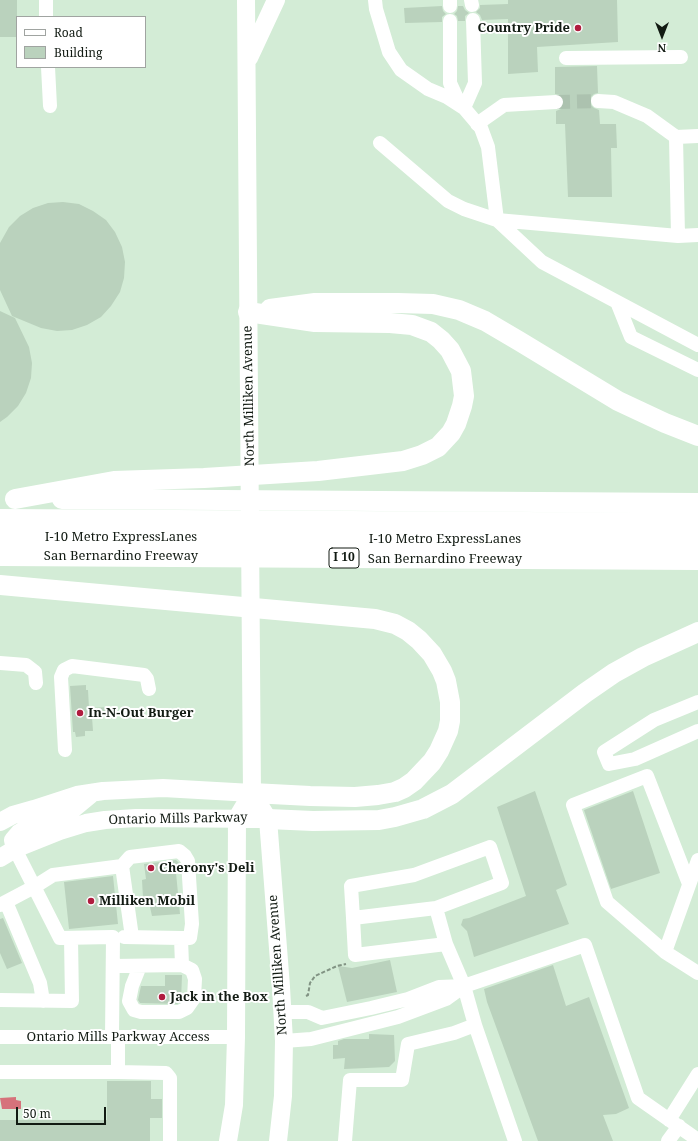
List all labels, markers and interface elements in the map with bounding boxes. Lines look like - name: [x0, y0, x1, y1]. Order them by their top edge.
- legend: [16, 16, 146, 68]
- north arrow: [642, 16, 682, 56]
- place label: Country Pride: [477, 20, 570, 36]
- marker: Country Pride: [573, 23, 583, 33]
- text: Road: [54, 24, 83, 41]
- text: N: [658, 41, 666, 56]
- text: Building: [54, 44, 102, 61]
- street label: North Milliken Avenue: [240, 325, 258, 467]
- street label: I-10 Metro ExpressLanes: [45, 529, 197, 545]
- street label: I-10 Metro ExpressLanes: [369, 531, 521, 547]
- street label: San Bernardino Freeway: [44, 548, 198, 564]
- road number: I 10: [329, 548, 359, 568]
- street label: San Bernardino Freeway: [368, 551, 522, 567]
- place label: In-N-Out Burger: [88, 705, 193, 721]
- marker: In-N-Out Burger: [75, 708, 85, 718]
- street label: Ontario Mills Parkway: [108, 810, 248, 828]
- place label: Cherony's Deli: [159, 860, 254, 876]
- marker: Cherony's Deli: [146, 863, 156, 873]
- place label: Milliken Mobil: [99, 893, 195, 909]
- street label: North Milliken Avenue: [265, 894, 291, 1036]
- marker: Milliken Mobil: [86, 896, 96, 906]
- place label: Jack in the Box: [170, 989, 268, 1005]
- marker: Jack in the Box: [157, 992, 167, 1002]
- street label: Ontario Mills Parkway Access: [26, 1029, 210, 1045]
- scale bar: [18, 1099, 108, 1125]
- text: 50 m: [23, 1105, 51, 1122]

